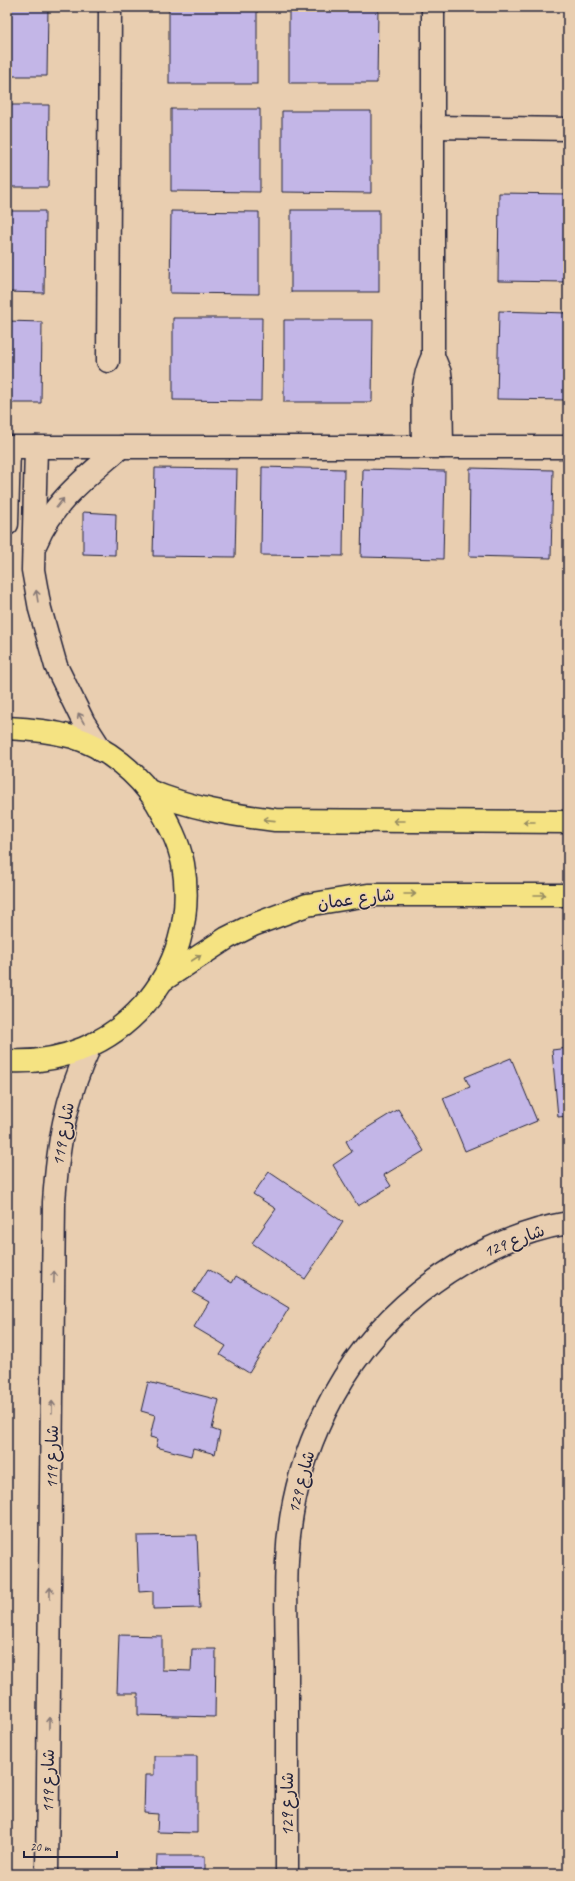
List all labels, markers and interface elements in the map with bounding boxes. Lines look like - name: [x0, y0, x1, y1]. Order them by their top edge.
- one-way arrow: [55, 498, 64, 509]
- one-way arrow: [33, 590, 41, 603]
- one-way arrow: [77, 712, 85, 724]
- one-way arrow: [263, 816, 276, 823]
- one-way arrow: [393, 817, 406, 825]
- one-way arrow: [523, 818, 536, 826]
- street label: شارع عمان: [316, 884, 396, 915]
- one-way arrow: [403, 890, 416, 898]
- one-way arrow: [533, 891, 546, 899]
- one-way arrow: [190, 954, 202, 962]
- street label: شارع 119: [47, 1101, 80, 1167]
- street label: شارع 129: [480, 1220, 548, 1263]
- one-way arrow: [50, 1271, 58, 1284]
- one-way arrow: [48, 1401, 56, 1414]
- street label: شارع 119: [41, 1425, 64, 1489]
- street label: شارع 129: [283, 1448, 320, 1516]
- one-way arrow: [46, 1587, 54, 1600]
- one-way arrow: [45, 1717, 53, 1730]
- street label: شارع 119: [37, 1749, 60, 1813]
- street label: شارع 129: [277, 1772, 299, 1836]
- scale bar: [24, 1833, 117, 1859]
- text: 20 m: [30, 1839, 52, 1855]

